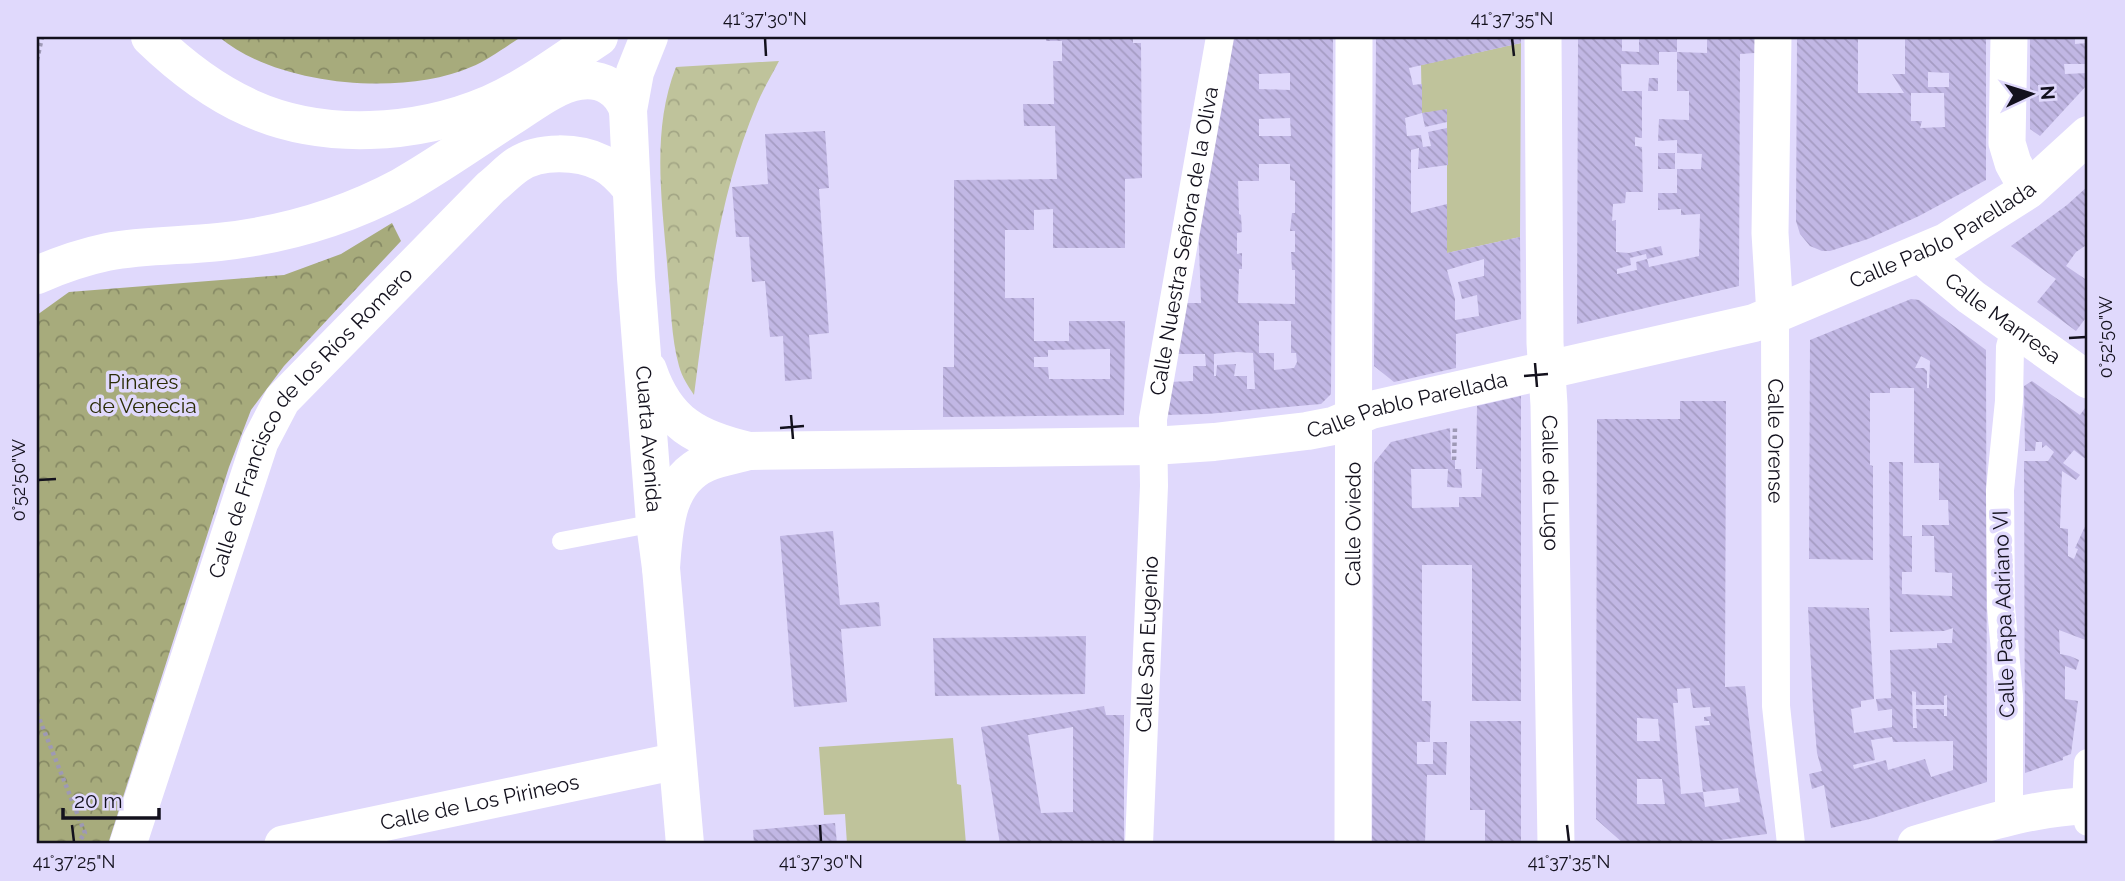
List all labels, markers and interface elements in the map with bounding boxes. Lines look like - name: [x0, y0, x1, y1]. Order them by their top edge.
- text: 41°37'30"N: [723, 8, 807, 29]
- text: 41°37'35"N: [1471, 8, 1553, 29]
- north arrow: [1996, 60, 2066, 130]
- street label: Calle Nuestra Señora de la Oliva: [1144, 85, 1223, 397]
- text: N: [2036, 85, 2059, 101]
- street label: Calle Pablo Parellada: [1845, 176, 2041, 293]
- street label: Calle de Francisco de los Ríos Romero: [203, 261, 418, 582]
- street label: Calle Manresa: [1940, 267, 2066, 369]
- text: 0°52'50"W: [2095, 296, 2116, 378]
- street label: Cuarta Avenida: [631, 365, 667, 513]
- street label: Calle Pablo Parellada: [1305, 366, 1510, 443]
- park label: Pinares de Venecia: [89, 369, 197, 418]
- street label: Calle Orense: [1763, 379, 1788, 503]
- street label: Calle de Lugo: [1537, 415, 1564, 551]
- text: 0°52'50"W: [8, 439, 29, 521]
- street label: Calle Oviedo: [1340, 462, 1365, 586]
- street label: Calle Papa Adriano VI: [1987, 510, 2020, 718]
- street label: Calle San Eugenio: [1131, 555, 1163, 733]
- street label: Calle de Los Pirineos: [378, 769, 581, 835]
- scale bar: [63, 776, 159, 820]
- text: 20 m: [74, 788, 122, 813]
- text: 41°37'25"N: [33, 851, 115, 872]
- text: 41°37'30"N: [779, 851, 863, 872]
- text: 41°37'35"N: [1528, 851, 1610, 872]

